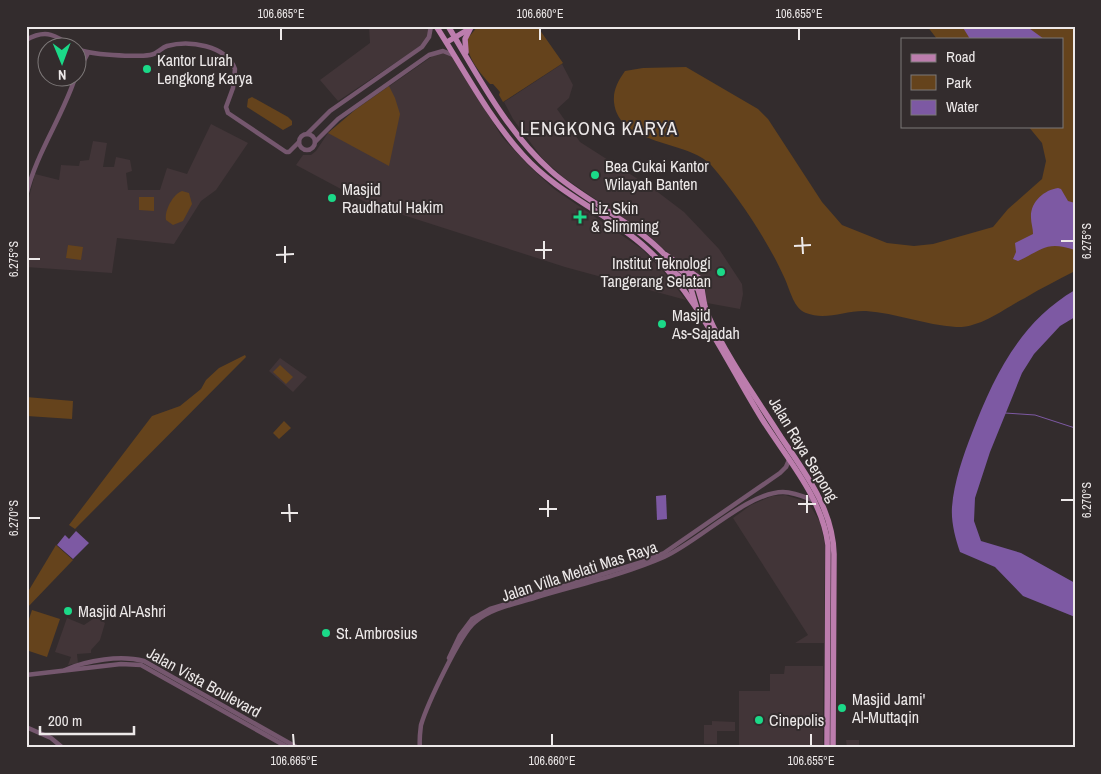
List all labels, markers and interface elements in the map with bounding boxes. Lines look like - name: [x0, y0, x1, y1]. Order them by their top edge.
- text: 106.665°E: [258, 6, 304, 22]
- text: 106.660°E: [517, 6, 563, 22]
- text: 106.655°E: [776, 6, 822, 22]
- north arrow: [38, 38, 88, 88]
- legend: [901, 38, 1064, 128]
- text: Road: [946, 46, 975, 67]
- place label: Kantor Lurah Lengkong Karya: [157, 49, 253, 89]
- marker: Kantor Lurah Lengkong Karya: [141, 63, 153, 75]
- text: N: [58, 66, 67, 84]
- text: Park: [946, 72, 972, 93]
- text: Water: [946, 96, 978, 117]
- district label: LENGKONG KARYA: [520, 115, 678, 141]
- place label: Bea Cukai Kantor Wilayah Banten: [605, 155, 709, 195]
- marker: Bea Cukai Kantor Wilayah Banten: [589, 169, 601, 181]
- place label: Masjid Raudhatul Hakim: [342, 178, 443, 218]
- marker: Masjid Raudhatul Hakim: [326, 192, 338, 204]
- place label: Liz Skin & Slimming: [591, 197, 660, 237]
- marker: Liz Skin & Slimming: [573, 210, 587, 224]
- text: 6.275°S: [1079, 223, 1095, 259]
- text: 6.275°S: [6, 241, 22, 277]
- place label: Institut Teknologi Tangerang Selatan: [601, 252, 711, 292]
- marker: Institut Teknologi Tangerang Selatan: [715, 266, 727, 278]
- place label: Masjid As-Sajadah: [671, 304, 740, 344]
- marker: Masjid As-Sajadah: [656, 318, 668, 330]
- street label: Jalan Raya Serpong: [764, 392, 844, 506]
- text: 6.270°S: [1079, 482, 1095, 518]
- text: 6.270°S: [6, 500, 22, 536]
- street label: Jalan Villa Melati Mas Raya: [498, 535, 660, 607]
- place label: Masjid Al-Ashri: [78, 600, 166, 622]
- marker: Masjid Al-Ashri: [62, 605, 74, 617]
- place label: St. Ambrosius: [336, 622, 418, 644]
- marker: St. Ambrosius: [320, 627, 332, 639]
- street label: Jalan Vista Boulevard: [143, 641, 265, 723]
- place label: Masjid Jami' Al-Muttaqin: [851, 688, 925, 728]
- marker: Masjid Jami' Al-Muttaqin: [836, 702, 848, 714]
- scale bar: [40, 704, 134, 736]
- place label: Cinepolis: [769, 709, 824, 731]
- text: 200 m: [48, 710, 82, 731]
- marker: Cinepolis: [753, 714, 765, 726]
- text: 106.665°E: [271, 753, 317, 769]
- text: 106.660°E: [529, 753, 575, 769]
- text: 106.655°E: [788, 753, 834, 769]

